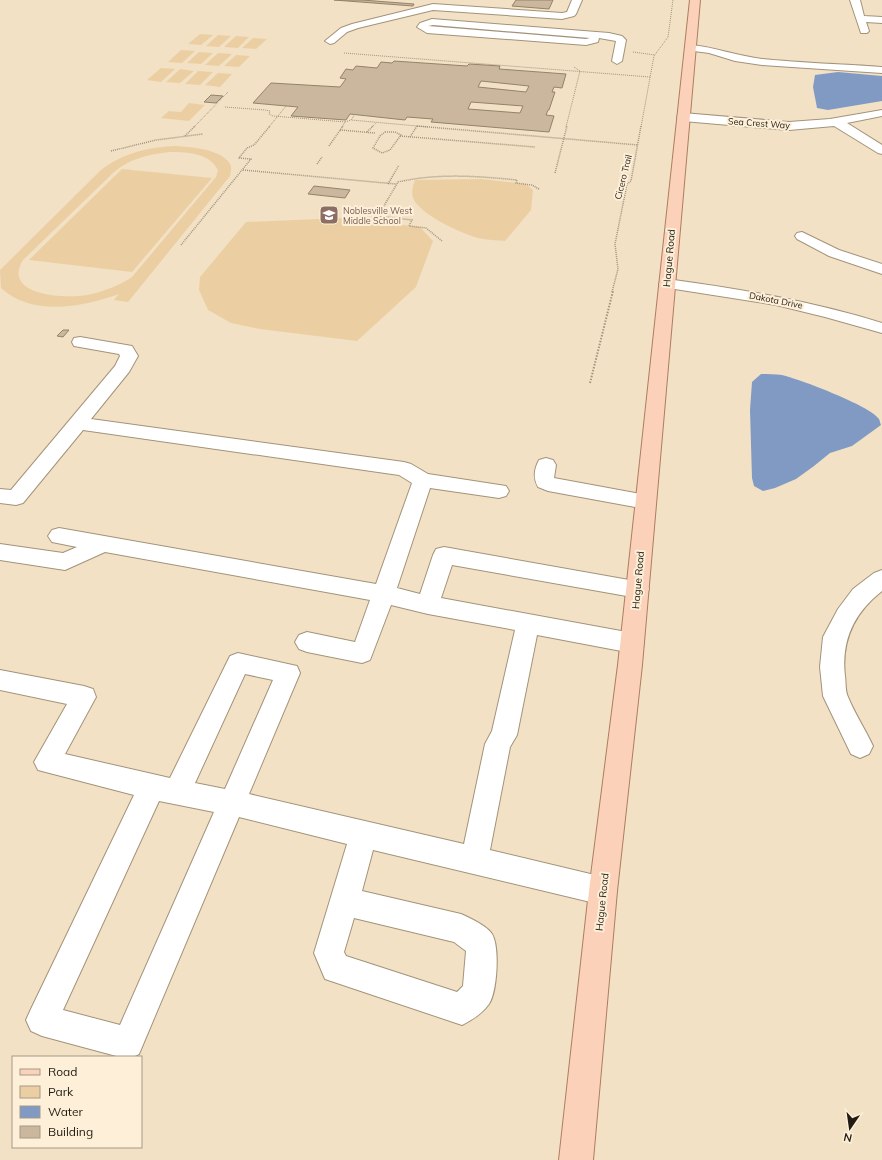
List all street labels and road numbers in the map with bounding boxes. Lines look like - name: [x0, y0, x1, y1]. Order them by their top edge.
- street label: Sea Crest Way: [728, 115, 791, 132]
- street label: Cicero Trail: [612, 153, 634, 201]
- street label: Hague Road: [660, 229, 678, 287]
- street label: Dakota Drive: [748, 289, 804, 311]
- street label: Hague Road: [629, 551, 647, 609]
- street label: Hague Road: [593, 872, 611, 932]

